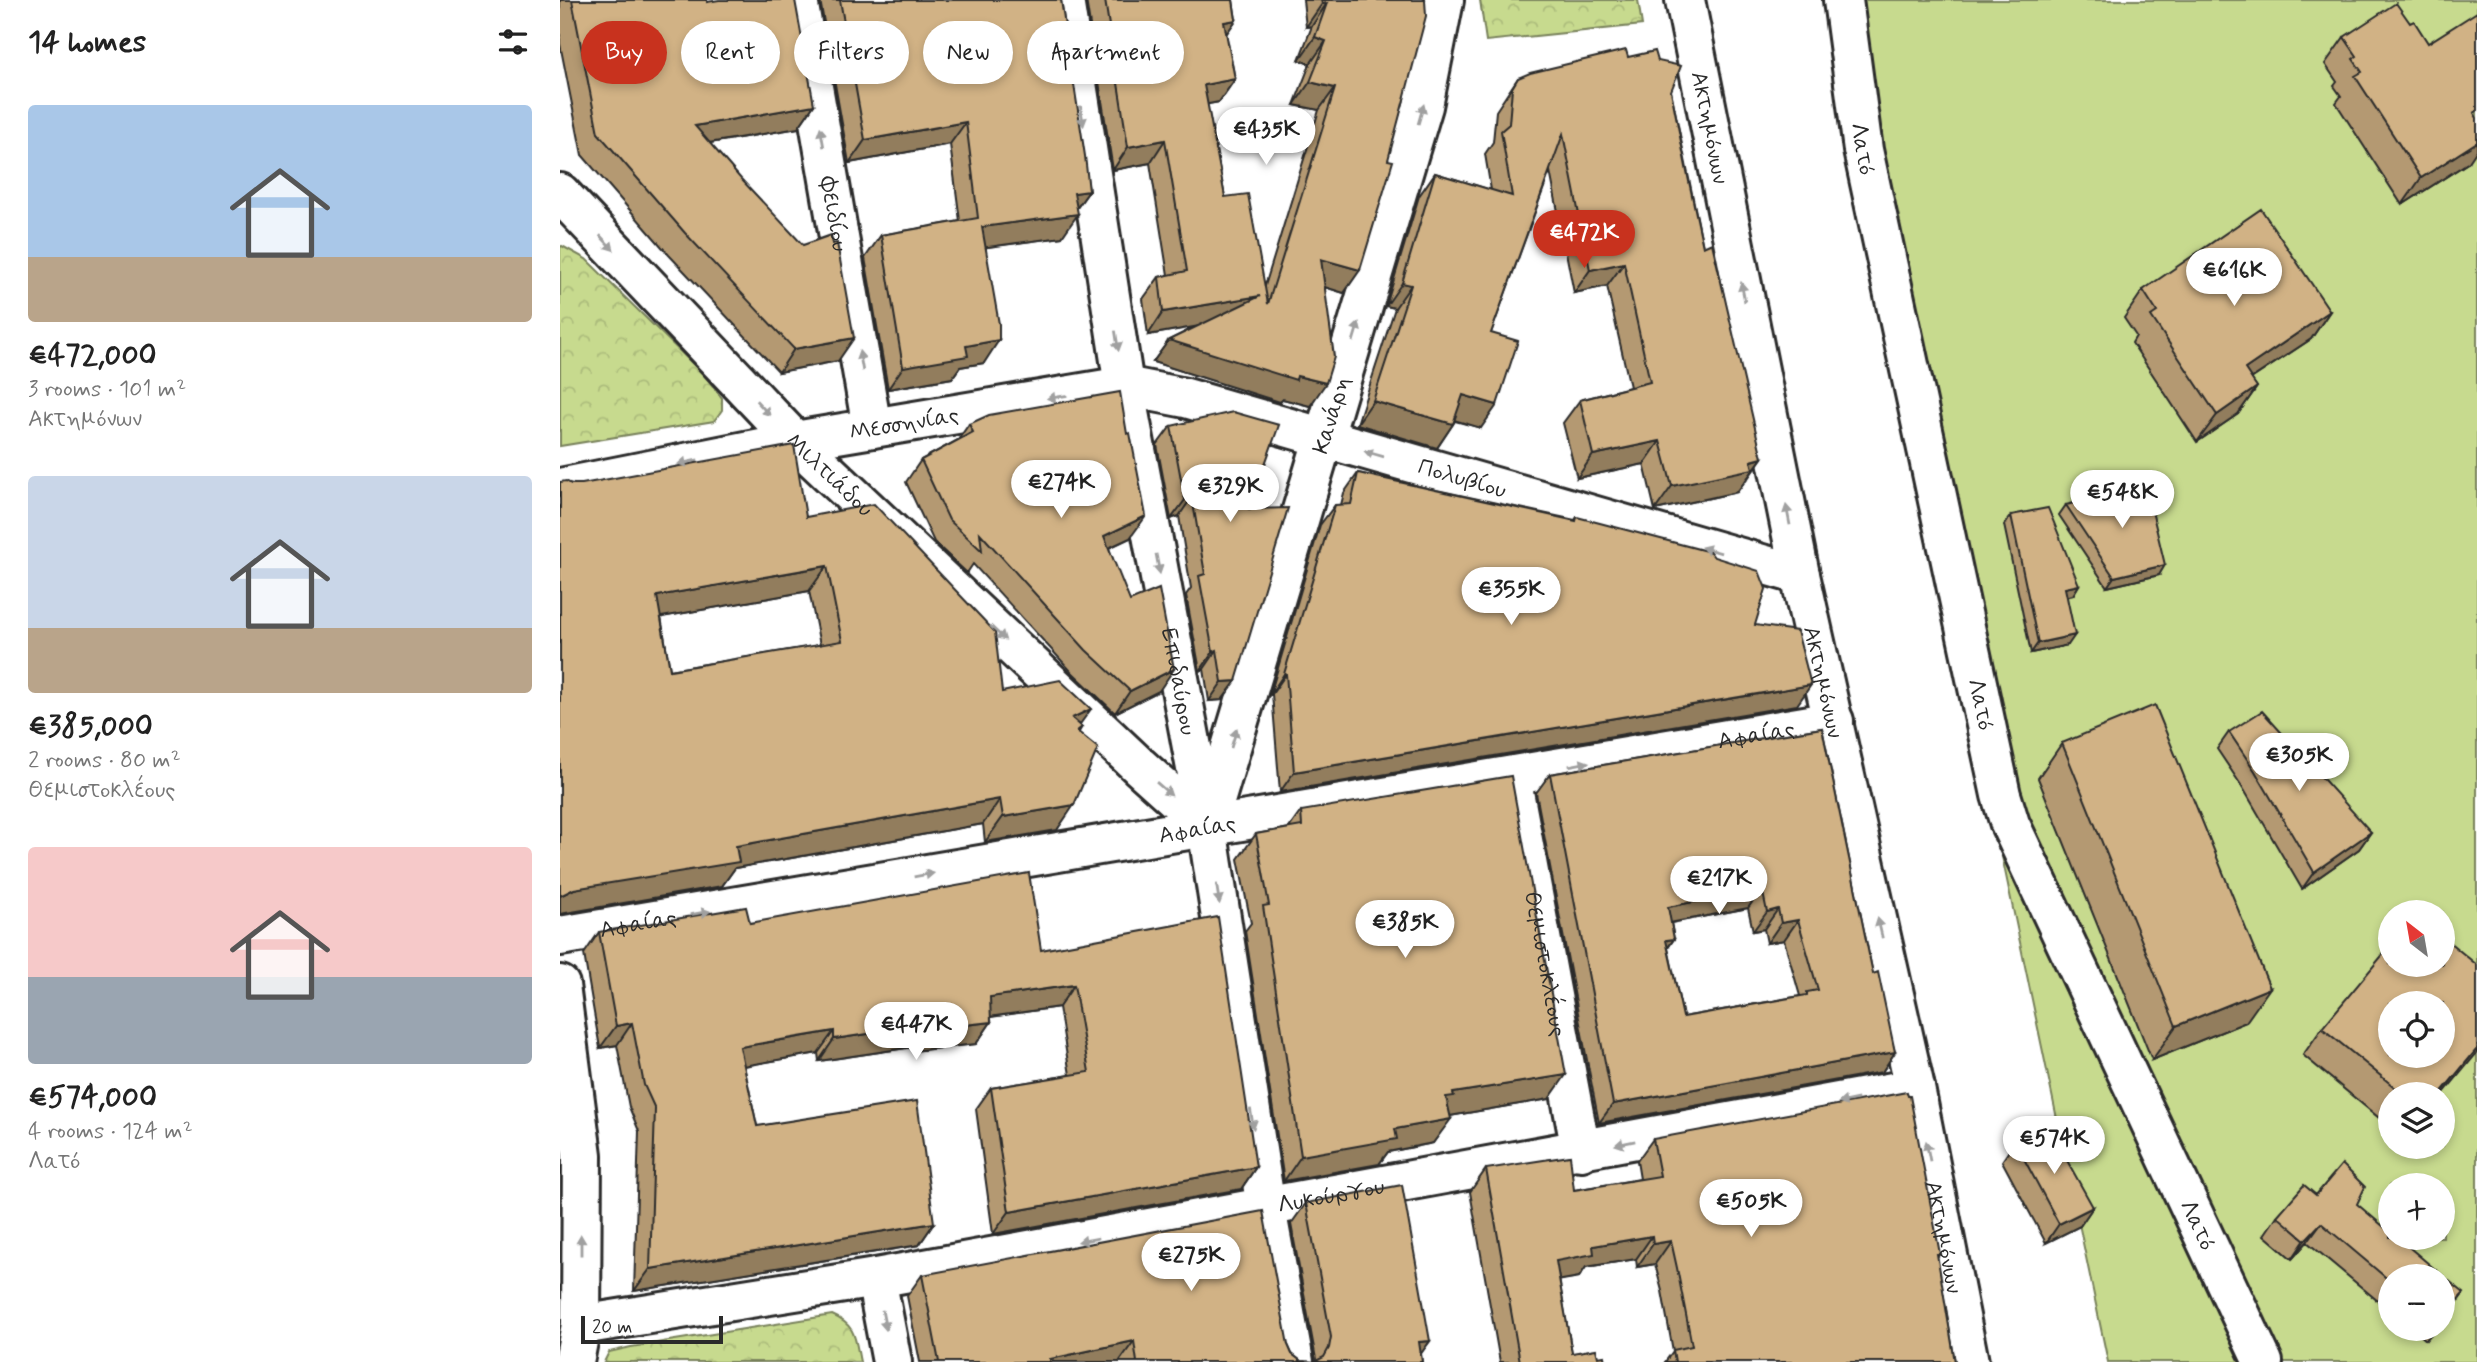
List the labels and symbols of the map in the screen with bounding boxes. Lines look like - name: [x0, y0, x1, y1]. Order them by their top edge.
- street label: Ακτημόνων: [1683, 69, 1734, 187]
- one-way arrow: [1416, 104, 1426, 125]
- one-way arrow: [1077, 105, 1088, 127]
- pin: €435K: [1217, 108, 1315, 167]
- street label: Λατό: [1843, 121, 1881, 178]
- one-way arrow: [816, 126, 827, 148]
- street label: Φειδίου: [812, 173, 854, 254]
- pin: €472K: [1535, 210, 1633, 270]
- one-way arrow: [598, 234, 614, 251]
- pin: €616K: [2185, 248, 2283, 308]
- one-way arrow: [1738, 281, 1749, 303]
- one-way arrow: [1351, 322, 1361, 343]
- one-way arrow: [1112, 330, 1123, 352]
- one-way arrow: [855, 350, 866, 372]
- street label: Κανάρη: [1307, 373, 1358, 458]
- one-way arrow: [1046, 392, 1068, 403]
- one-way arrow: [755, 399, 771, 416]
- street label: Μεσσηνίας: [847, 401, 961, 449]
- street label: Μιλτιάδου: [779, 427, 879, 524]
- one-way arrow: [1363, 448, 1385, 459]
- street label: Πολυβίου: [1414, 453, 1509, 507]
- one-way arrow: [677, 457, 699, 468]
- pin: €274K: [1012, 461, 1110, 520]
- pin: €329K: [1181, 464, 1279, 524]
- pin: €548K: [2073, 470, 2171, 530]
- one-way arrow: [1782, 504, 1793, 526]
- one-way arrow: [1700, 544, 1721, 554]
- one-way arrow: [1153, 553, 1164, 575]
- pin: €355K: [1462, 568, 1560, 627]
- street label: Ακτημόνων: [1795, 623, 1849, 741]
- one-way arrow: [989, 625, 1006, 641]
- street label: Επιδαύρου: [1153, 625, 1202, 738]
- street label: Λατό: [1959, 676, 2000, 733]
- street label: Αφαίας: [1716, 715, 1797, 757]
- one-way arrow: [1229, 727, 1240, 748]
- pin: €305K: [2250, 734, 2348, 793]
- one-way arrow: [1568, 758, 1590, 769]
- one-way arrow: [1155, 781, 1173, 797]
- street label: Αφαίας: [1157, 809, 1238, 852]
- pin: €217K: [1670, 856, 1768, 916]
- one-way arrow: [913, 869, 935, 880]
- one-way arrow: [1212, 883, 1223, 905]
- street label: Θεμιστοκλέους: [1516, 889, 1572, 1039]
- pin: €385K: [1356, 900, 1454, 960]
- north arrow: [2378, 900, 2455, 976]
- street label: Αφαίας: [597, 904, 679, 946]
- one-way arrow: [689, 907, 711, 918]
- one-way arrow: [1874, 917, 1885, 939]
- pin: €447K: [867, 1002, 965, 1062]
- one-way arrow: [1837, 1095, 1859, 1106]
- one-way arrow: [1247, 1108, 1258, 1130]
- pin: €574K: [2005, 1116, 2103, 1176]
- one-way arrow: [1614, 1137, 1636, 1148]
- one-way arrow: [1922, 1140, 1933, 1162]
- street label: Λυκούργου: [1275, 1172, 1387, 1221]
- street label: Ακτημόνων: [1917, 1178, 1968, 1296]
- pin: €505K: [1702, 1180, 1800, 1239]
- street label: Λατό: [2172, 1195, 2221, 1256]
- one-way arrow: [575, 1234, 587, 1256]
- pin: €275K: [1142, 1234, 1240, 1293]
- one-way arrow: [1077, 1235, 1099, 1246]
- one-way arrow: [879, 1309, 890, 1331]
- scale bar: [581, 1313, 723, 1345]

